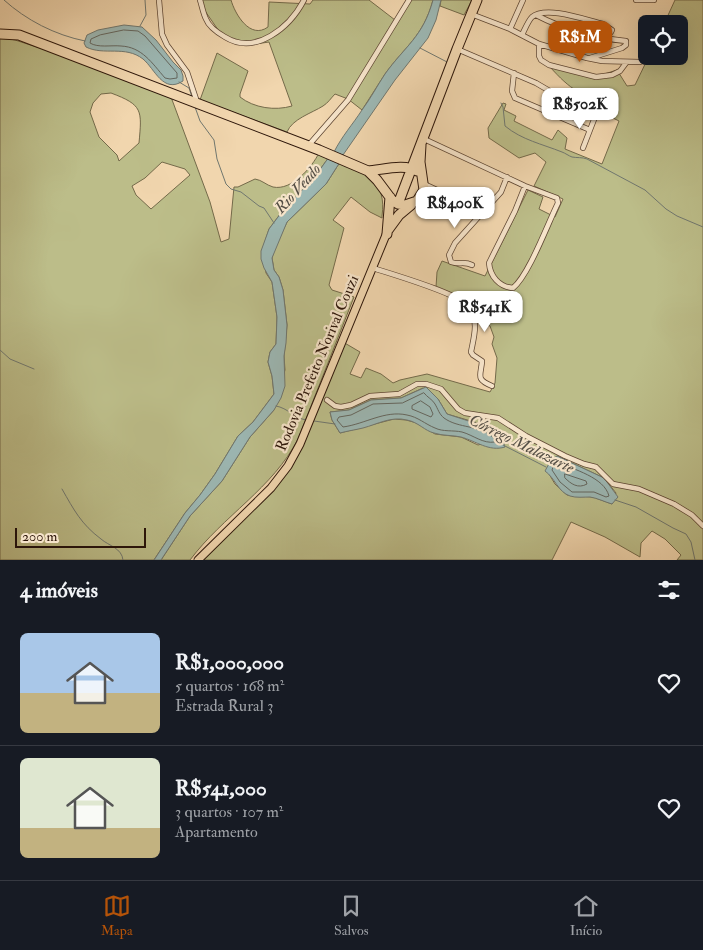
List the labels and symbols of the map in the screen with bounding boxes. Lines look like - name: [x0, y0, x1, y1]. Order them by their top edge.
- pin: R$1M: [550, 20, 610, 63]
- pin: R$502K: [539, 88, 621, 130]
- water label: Rio Veado: [270, 159, 325, 218]
- pin: R$400K: [414, 186, 496, 229]
- street label: Rodovia Prefeito Norival Couzi: [272, 272, 363, 454]
- pin: R$541K: [444, 290, 526, 333]
- water label: Córrego Malazarte: [466, 410, 578, 478]
- scale bar: [15, 525, 146, 548]

